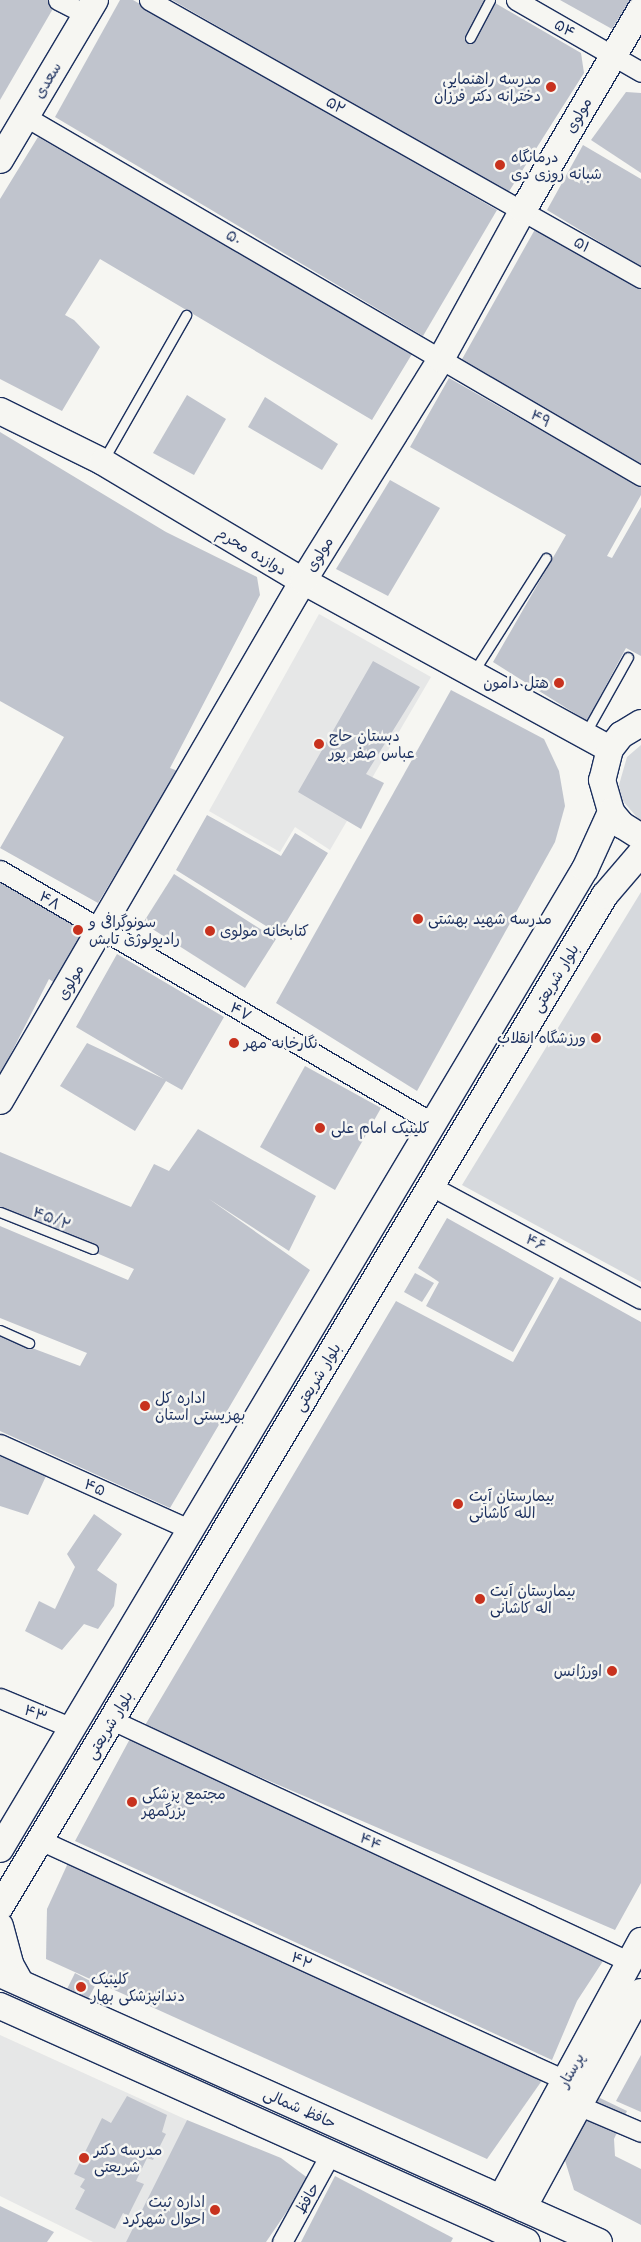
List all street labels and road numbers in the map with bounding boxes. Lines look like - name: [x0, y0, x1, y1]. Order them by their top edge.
- street label: ۵۴: [551, 15, 579, 41]
- street label: سعدی: [29, 59, 65, 101]
- street label: ۵۲: [323, 92, 349, 118]
- street label: مولوی: [561, 94, 595, 136]
- street label: ۵۰: [223, 225, 245, 249]
- street label: ۵۱: [571, 232, 593, 256]
- street label: ۴۹: [528, 405, 554, 431]
- street label: دوازده محرم: [214, 523, 290, 579]
- street label: مولوی: [301, 533, 337, 575]
- street label: ۴۸: [36, 887, 64, 913]
- street label: بلوار شریعتی: [528, 941, 582, 1015]
- street label: مولوی: [53, 961, 87, 1003]
- street label: ۴۷: [227, 998, 255, 1024]
- street label: ۴۵/۲: [30, 1202, 74, 1234]
- street label: ۴۶: [523, 1229, 549, 1255]
- street label: بلوار شریعتی: [290, 1340, 344, 1414]
- street label: ۴۵: [81, 1474, 109, 1500]
- street label: بلوار شریعتی: [82, 1688, 136, 1762]
- street label: ۴۳: [22, 1700, 50, 1726]
- street label: ۴۴: [357, 1828, 385, 1854]
- street label: ۴۲: [289, 1947, 315, 1973]
- street label: پرستار: [554, 2050, 588, 2090]
- street label: حافظ شمالی: [261, 2084, 339, 2132]
- street label: حافظ: [291, 2179, 323, 2217]

